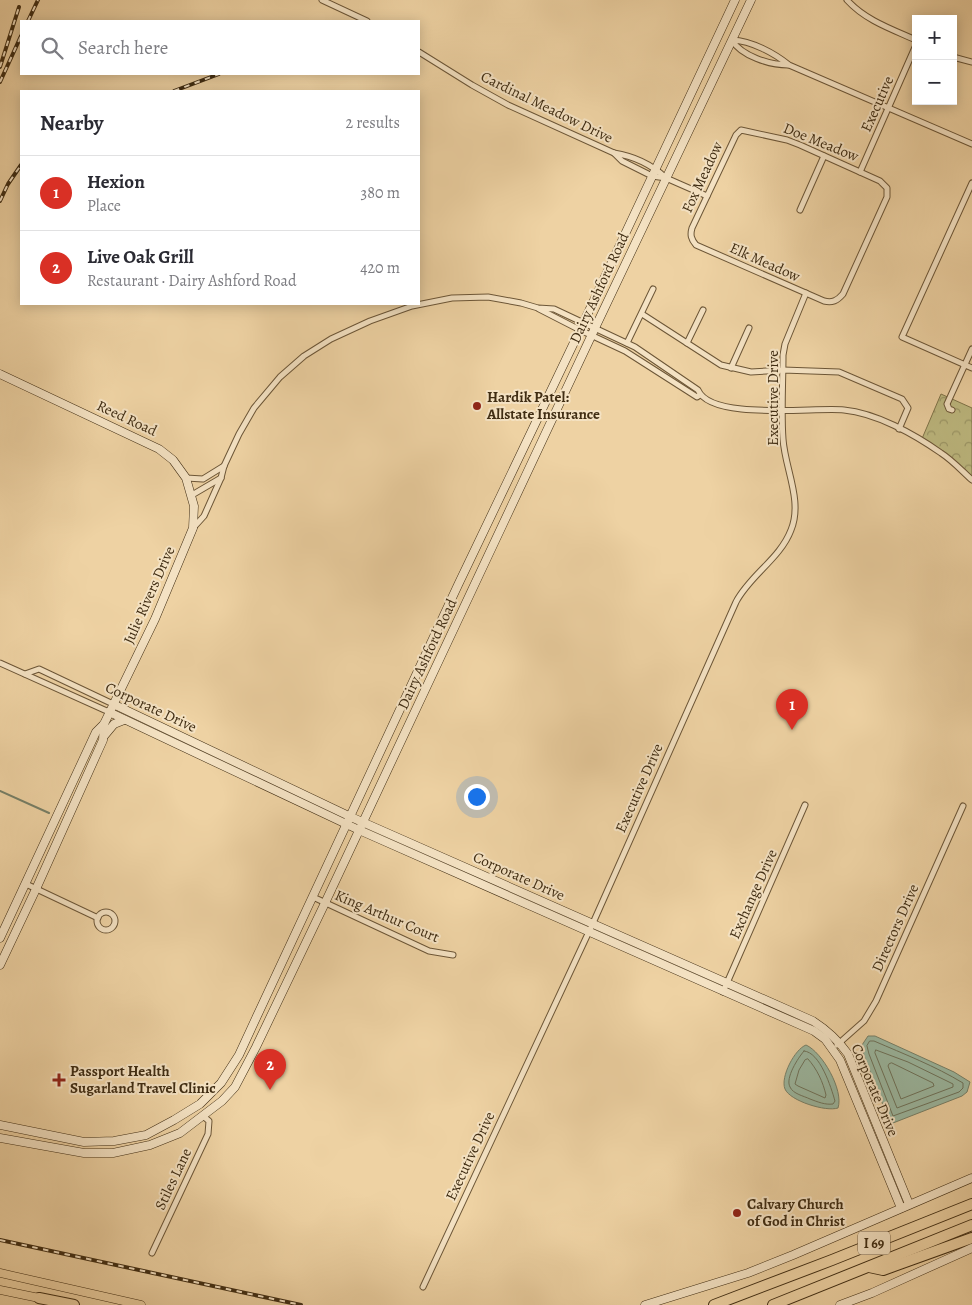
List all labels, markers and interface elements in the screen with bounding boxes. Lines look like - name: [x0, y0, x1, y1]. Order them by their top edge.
- map controls: [912, 15, 957, 105]
- button: +: [912, 15, 957, 60]
- search box: [20, 20, 420, 75]
- icon: search: [38, 34, 66, 62]
- text: Search here: [78, 35, 168, 61]
- button: −: [912, 60, 957, 105]
- street label: Cardinal Meadow Drive: [478, 66, 617, 148]
- street label: Executive: [856, 73, 898, 135]
- text: Nearby: [40, 109, 103, 137]
- text: 2 results: [345, 112, 400, 134]
- street label: Doe Meadow: [780, 118, 862, 166]
- street label: Fox Meadow: [677, 138, 727, 216]
- text: Hexion: [87, 169, 145, 195]
- text: 1: [53, 182, 59, 204]
- text: 380 m: [361, 182, 400, 204]
- text: Place: [87, 195, 121, 217]
- street label: Dairy Ashford Road: [565, 228, 634, 347]
- street label: Elk Meadow: [727, 238, 804, 287]
- text: Live Oak Grill: [87, 244, 194, 270]
- text: 2: [52, 257, 60, 279]
- text: 420 m: [360, 257, 400, 279]
- text: Restaurant · Dairy Ashford Road: [87, 270, 296, 292]
- street label: Executive Drive: [763, 350, 783, 446]
- place label: Hardik Patel: Allstate Insurance: [486, 387, 600, 424]
- street label: Reed Road: [94, 395, 161, 441]
- marker: Hardik Patel: Allstate Insurance: [471, 400, 483, 412]
- street label: Julie Rivers Drive: [119, 543, 180, 647]
- street label: Dairy Ashford Road: [393, 594, 462, 713]
- street label: Corporate Drive: [102, 677, 200, 737]
- pin: 1: [776, 689, 808, 730]
- street label: Executive Drive: [610, 740, 668, 836]
- your location: [464, 784, 490, 810]
- street label: Exchange Drive: [724, 846, 782, 942]
- street label: Corporate Drive: [470, 847, 568, 905]
- street label: Directors Drive: [867, 881, 923, 975]
- street label: King Arthur Court: [332, 885, 442, 947]
- street label: Corporate Drive: [847, 1041, 904, 1140]
- pin: 2: [254, 1049, 286, 1090]
- place label: Passport Health Sugarland Travel Clinic: [70, 1061, 216, 1098]
- marker: Passport Health Sugarland Travel Clinic: [52, 1073, 66, 1087]
- street label: Executive Drive: [441, 1108, 499, 1204]
- street label: Stiles Lane: [150, 1145, 196, 1213]
- place label: Calvary Church of God in Christ: [747, 1194, 845, 1231]
- marker: Calvary Church of God in Christ: [731, 1207, 743, 1219]
- road number: I 69: [858, 1232, 890, 1254]

